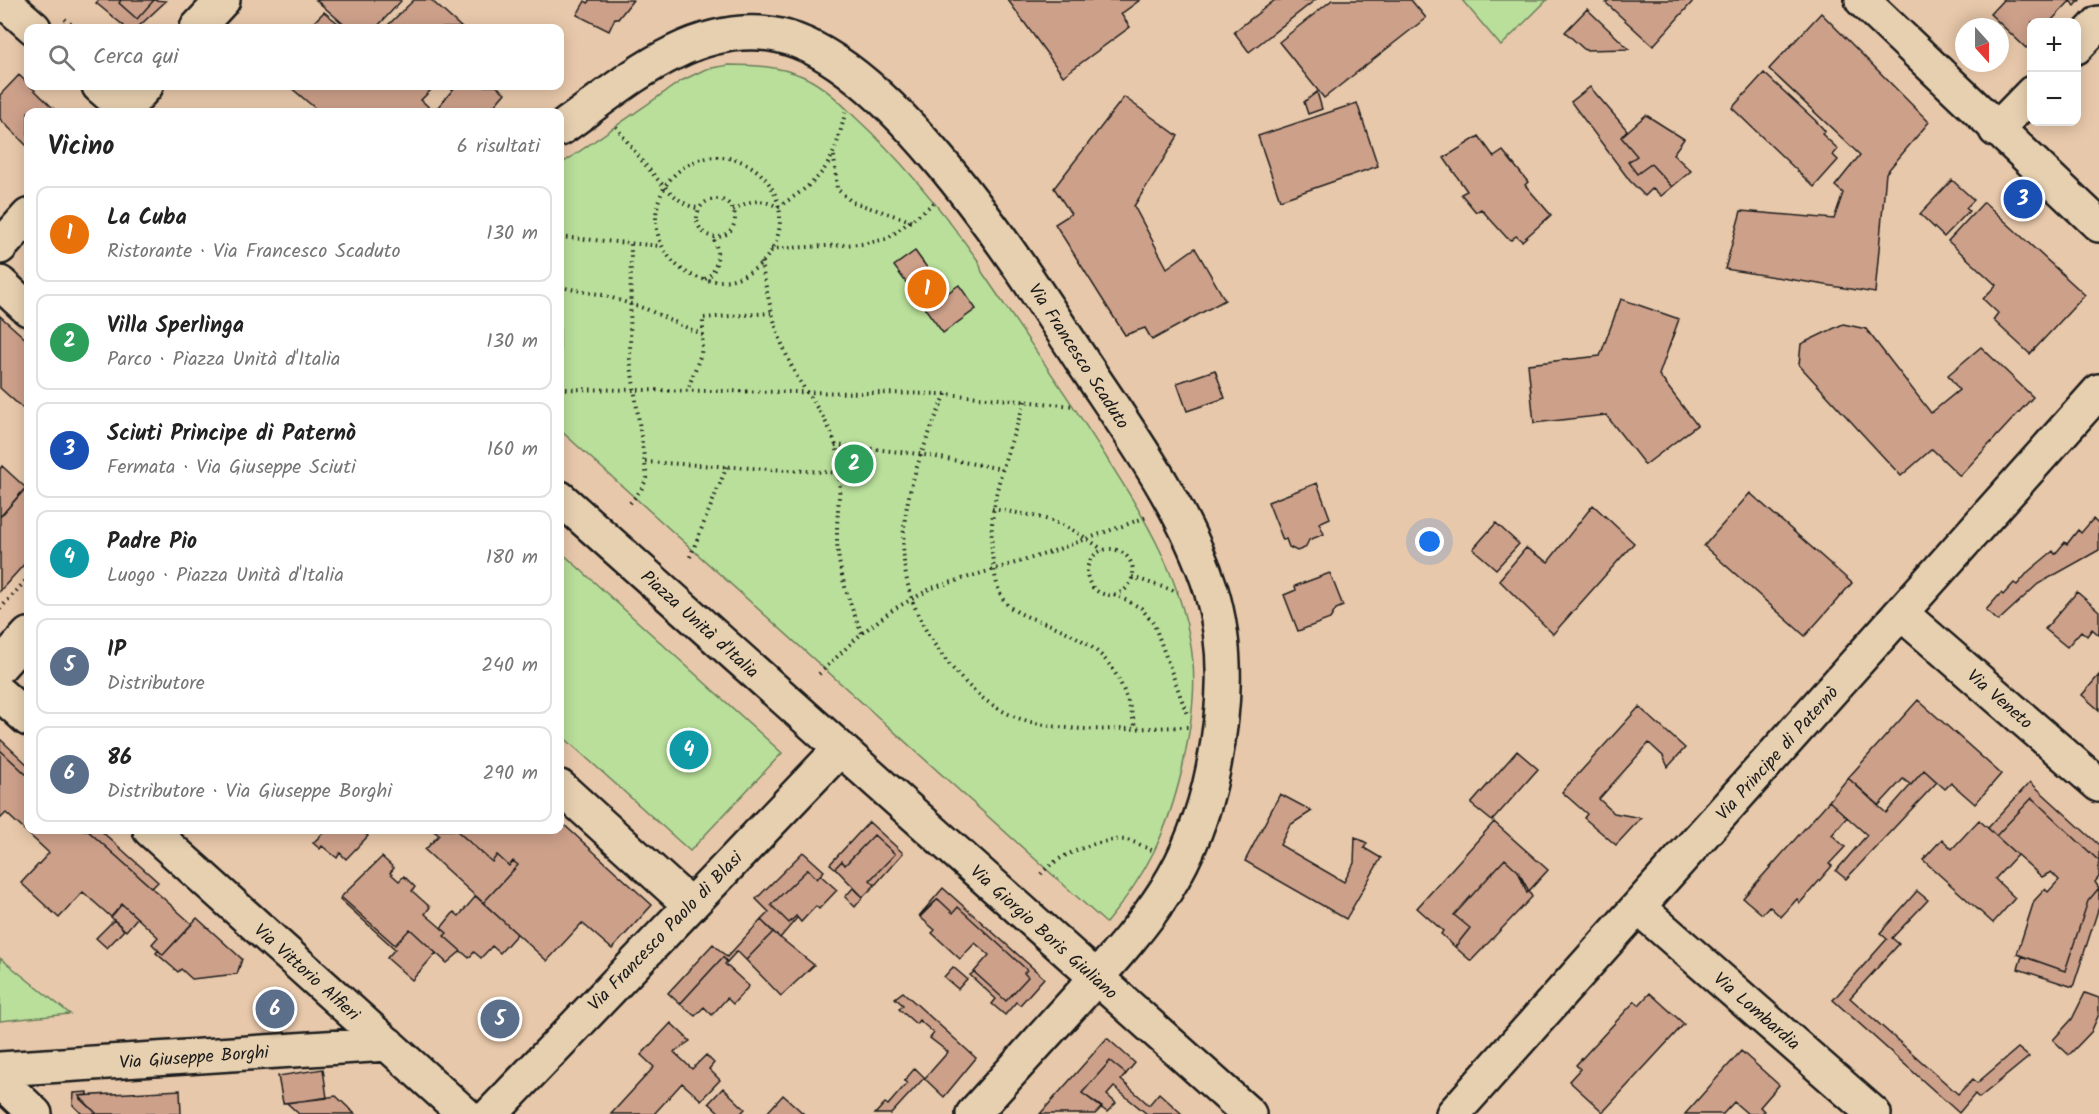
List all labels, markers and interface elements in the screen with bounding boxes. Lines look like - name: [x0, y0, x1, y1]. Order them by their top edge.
- north arrow: [1955, 18, 2009, 72]
- map controls: [2027, 18, 2081, 126]
- button: +: [2027, 18, 2081, 72]
- search box: [24, 24, 564, 90]
- text: Cerca qui: [93, 40, 179, 75]
- icon: search: [45, 41, 78, 74]
- button: −: [2027, 72, 2081, 126]
- text: Vicino: [48, 126, 114, 168]
- text: 6 risultati: [457, 131, 540, 163]
- pin: 3: [2004, 176, 2042, 222]
- text: La Cuba: [107, 201, 187, 236]
- text: 1: [66, 218, 73, 250]
- text: 130 m: [486, 218, 538, 250]
- text: Ristorante · Via Francesco Scaduto: [107, 236, 401, 268]
- pin: 1: [908, 266, 946, 312]
- street label: Via Francesco Scaduto: [1020, 278, 1136, 436]
- text: Villa Sperlinga: [107, 309, 244, 344]
- text: 2: [64, 326, 75, 358]
- text: 130 m: [486, 326, 538, 358]
- text: Parco · Piazza Unità d'Italia: [107, 344, 340, 376]
- text: Sciuti Principe di Paternò: [107, 417, 356, 452]
- text: 3: [64, 434, 75, 466]
- text: 160 m: [487, 434, 538, 466]
- pin: 2: [834, 442, 874, 486]
- text: Fermata · Via Giuseppe Sciuti: [107, 452, 356, 484]
- text: Padre Pio: [107, 525, 197, 560]
- your location: [1415, 527, 1444, 556]
- text: 4: [64, 542, 75, 574]
- text: 180 m: [486, 542, 538, 574]
- text: Luogo · Piazza Unità d'Italia: [107, 560, 344, 592]
- street label: Piazza Unità d'Italia: [633, 564, 765, 686]
- text: IP: [107, 633, 126, 668]
- text: 5: [64, 650, 75, 682]
- text: 240 m: [481, 650, 538, 682]
- street label: Via Veneto: [1959, 663, 2039, 737]
- text: Distributore: [107, 668, 205, 700]
- street label: Via Principe di Paternò: [1710, 680, 1847, 828]
- pin: 4: [670, 728, 708, 772]
- text: 86: [107, 741, 132, 776]
- text: 6: [64, 758, 75, 790]
- text: 290 m: [483, 758, 538, 790]
- text: Distributore · Via Giuseppe Borghi: [107, 776, 392, 808]
- street label: Via Francesco Paolo di Blasi: [582, 845, 751, 1019]
- street label: Via Giorgio Boris Giuliano: [962, 859, 1124, 1008]
- street label: Via Vittorio Alfieri: [246, 917, 366, 1029]
- street label: Via Lombardia: [1706, 966, 1806, 1058]
- pin: 6: [256, 986, 294, 1032]
- pin: 5: [480, 996, 520, 1042]
- street label: Via Giuseppe Borghi: [118, 1039, 271, 1078]

